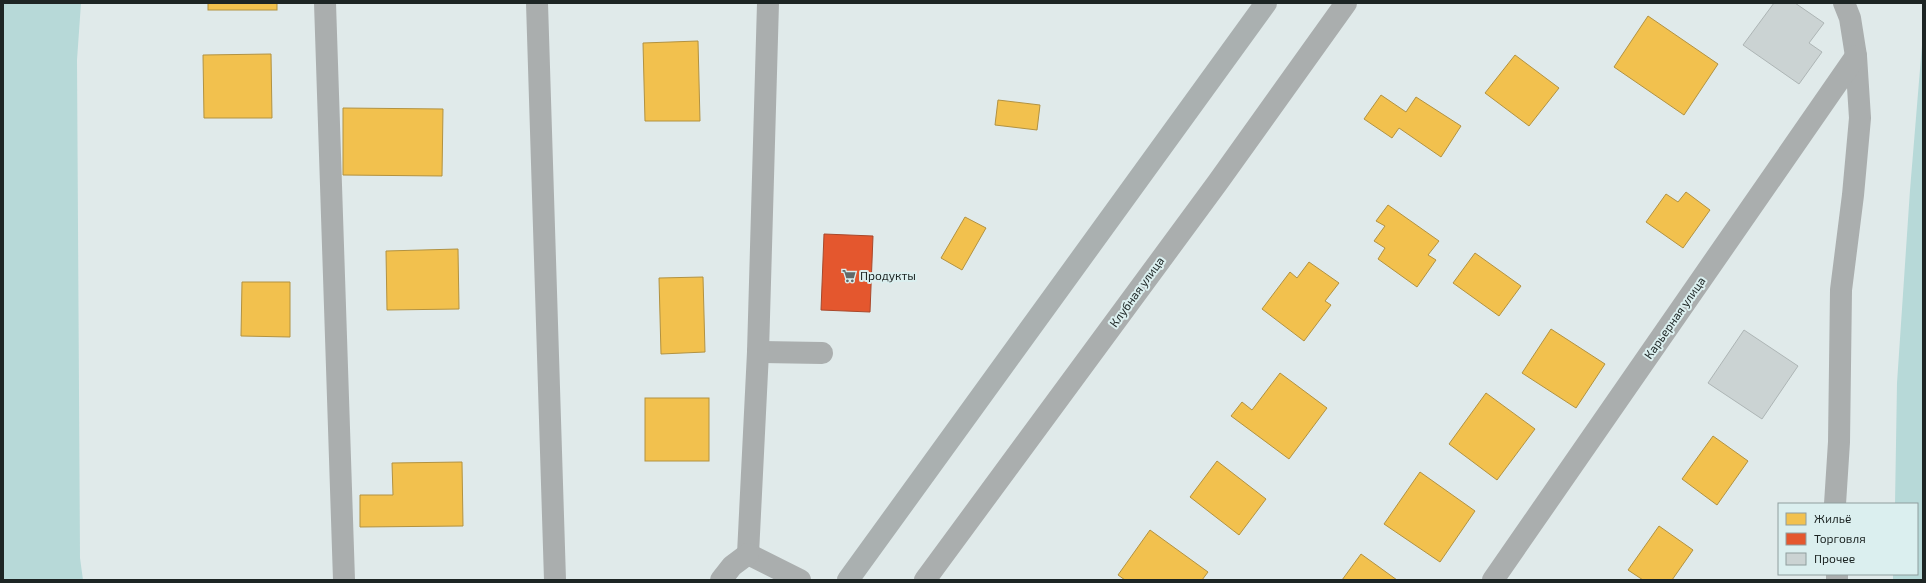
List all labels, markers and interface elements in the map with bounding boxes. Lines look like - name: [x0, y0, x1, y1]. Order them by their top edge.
- street label: Клубная улица: [1106, 254, 1167, 330]
- supermarket icon: Продукты: [841, 268, 857, 284]
- place label: Продукты: [860, 268, 916, 283]
- street label: Карьерная улица: [1641, 274, 1708, 362]
- legend: [1778, 503, 1918, 575]
- text: Жильё: [1814, 511, 1851, 525]
- text: Торговля: [1814, 531, 1866, 545]
- text: Прочее: [1814, 551, 1855, 565]

